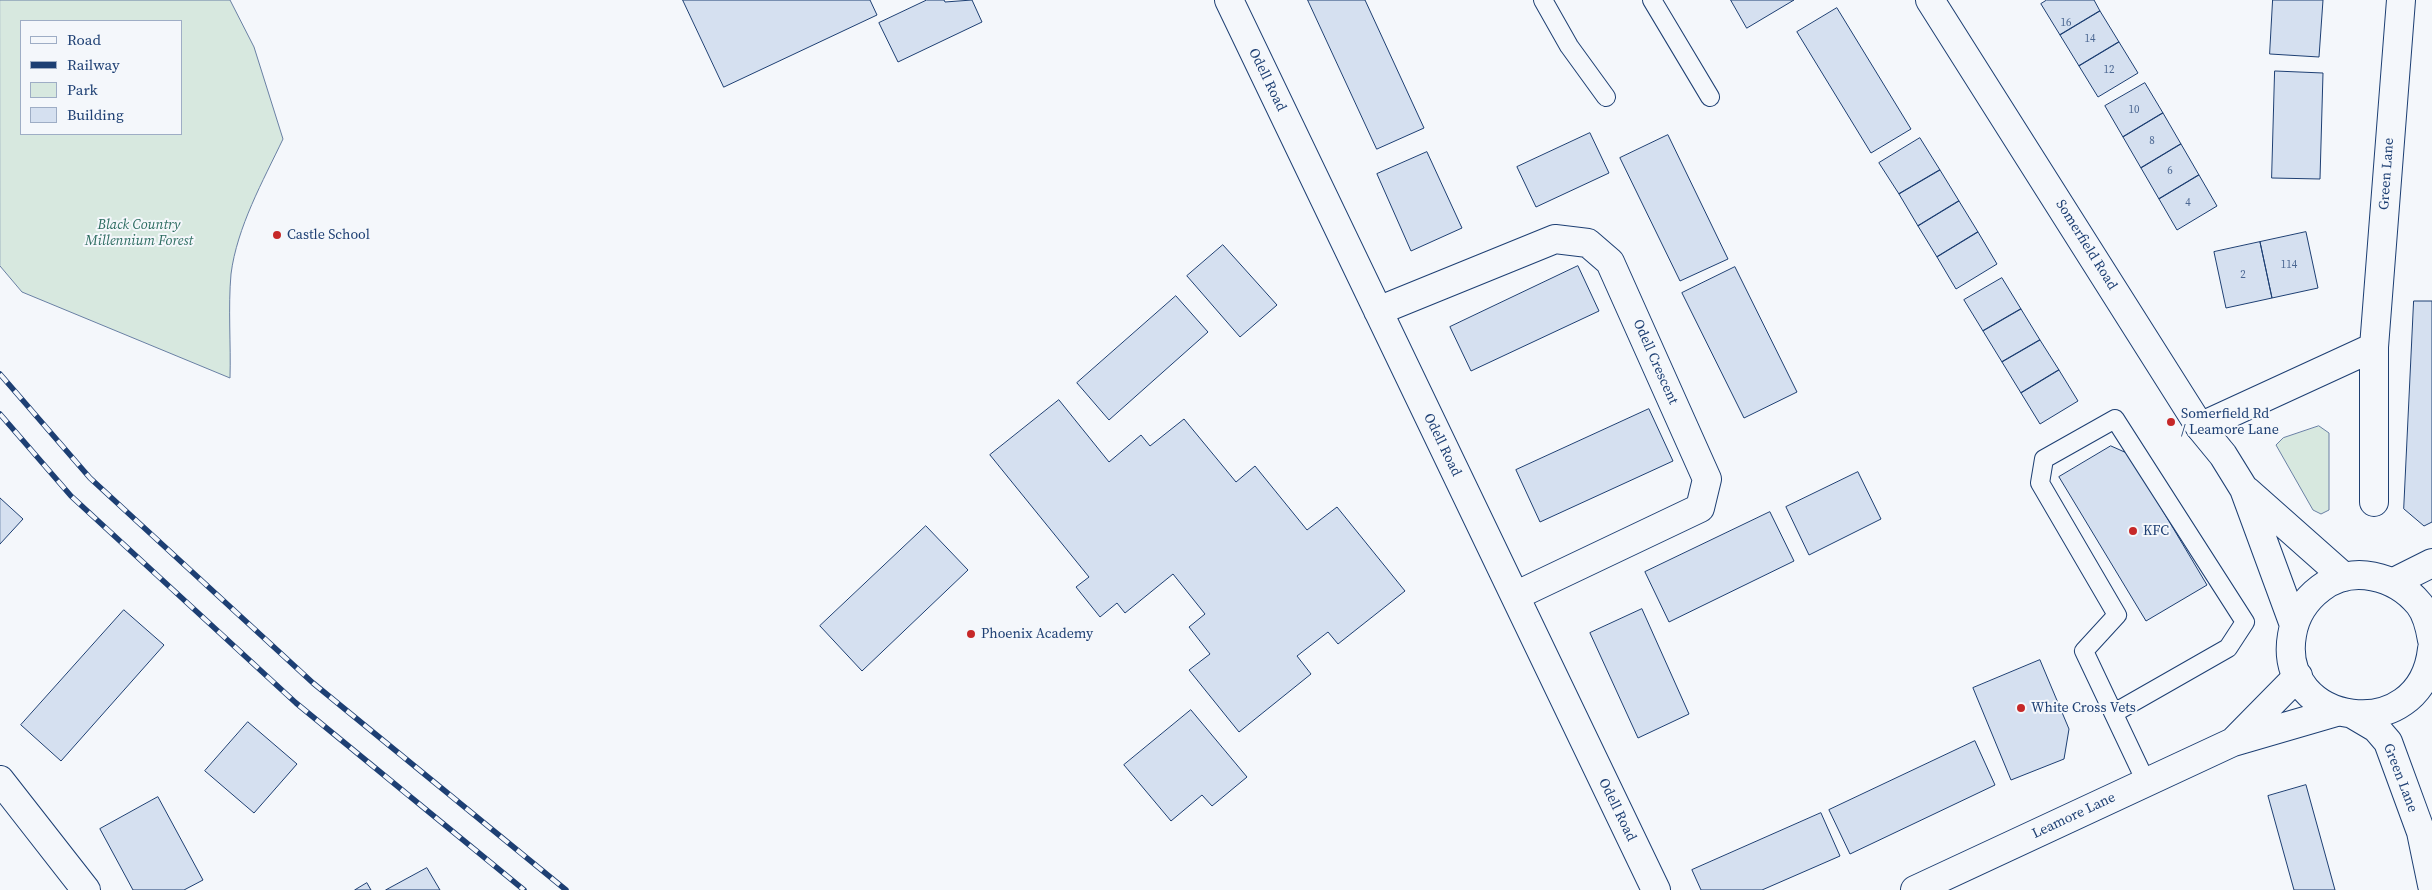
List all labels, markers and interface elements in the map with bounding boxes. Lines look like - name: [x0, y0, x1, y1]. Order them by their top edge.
- house number: 16: [2061, 16, 2071, 30]
- legend: [20, 20, 182, 135]
- text: Road: [67, 29, 101, 50]
- house number: 14: [2085, 32, 2095, 46]
- street label: Odell Road: [1245, 46, 1289, 114]
- text: Railway: [67, 54, 120, 75]
- house number: 12: [2104, 63, 2114, 77]
- text: Park: [67, 79, 98, 100]
- house number: 10: [2129, 103, 2139, 117]
- text: Building: [67, 104, 124, 125]
- house number: 8: [2149, 134, 2155, 148]
- street label: Green Lane: [2376, 137, 2398, 211]
- house number: 6: [2167, 164, 2173, 178]
- house number: 4: [2185, 196, 2191, 210]
- street label: Somerfield Road: [2052, 197, 2120, 293]
- park label: Black Country Millennium Forest: [85, 217, 193, 250]
- place label: Castle School: [287, 227, 370, 243]
- marker: Castle School: [271, 229, 283, 241]
- house number: 114: [2281, 258, 2297, 272]
- house number: 2: [2240, 268, 2246, 282]
- street label: Odell Crescent: [1629, 317, 1681, 407]
- place label: Somerfield Rd / Leamore Lane: [2181, 406, 2279, 438]
- street label: Odell Road: [1420, 411, 1464, 479]
- marker: Somerfield Rd / Leamore Lane: [2165, 416, 2177, 428]
- place label: KFC: [2143, 523, 2169, 539]
- marker: KFC: [2127, 525, 2139, 537]
- place label: Phoenix Academy: [981, 626, 1093, 642]
- marker: Phoenix Academy: [965, 628, 977, 640]
- place label: White Cross Vets: [2031, 700, 2136, 716]
- marker: White Cross Vets: [2015, 702, 2027, 714]
- street label: Green Lane: [2379, 741, 2421, 815]
- street label: Odell Road: [1595, 776, 1639, 844]
- street label: Leamore Lane: [2030, 789, 2118, 843]

